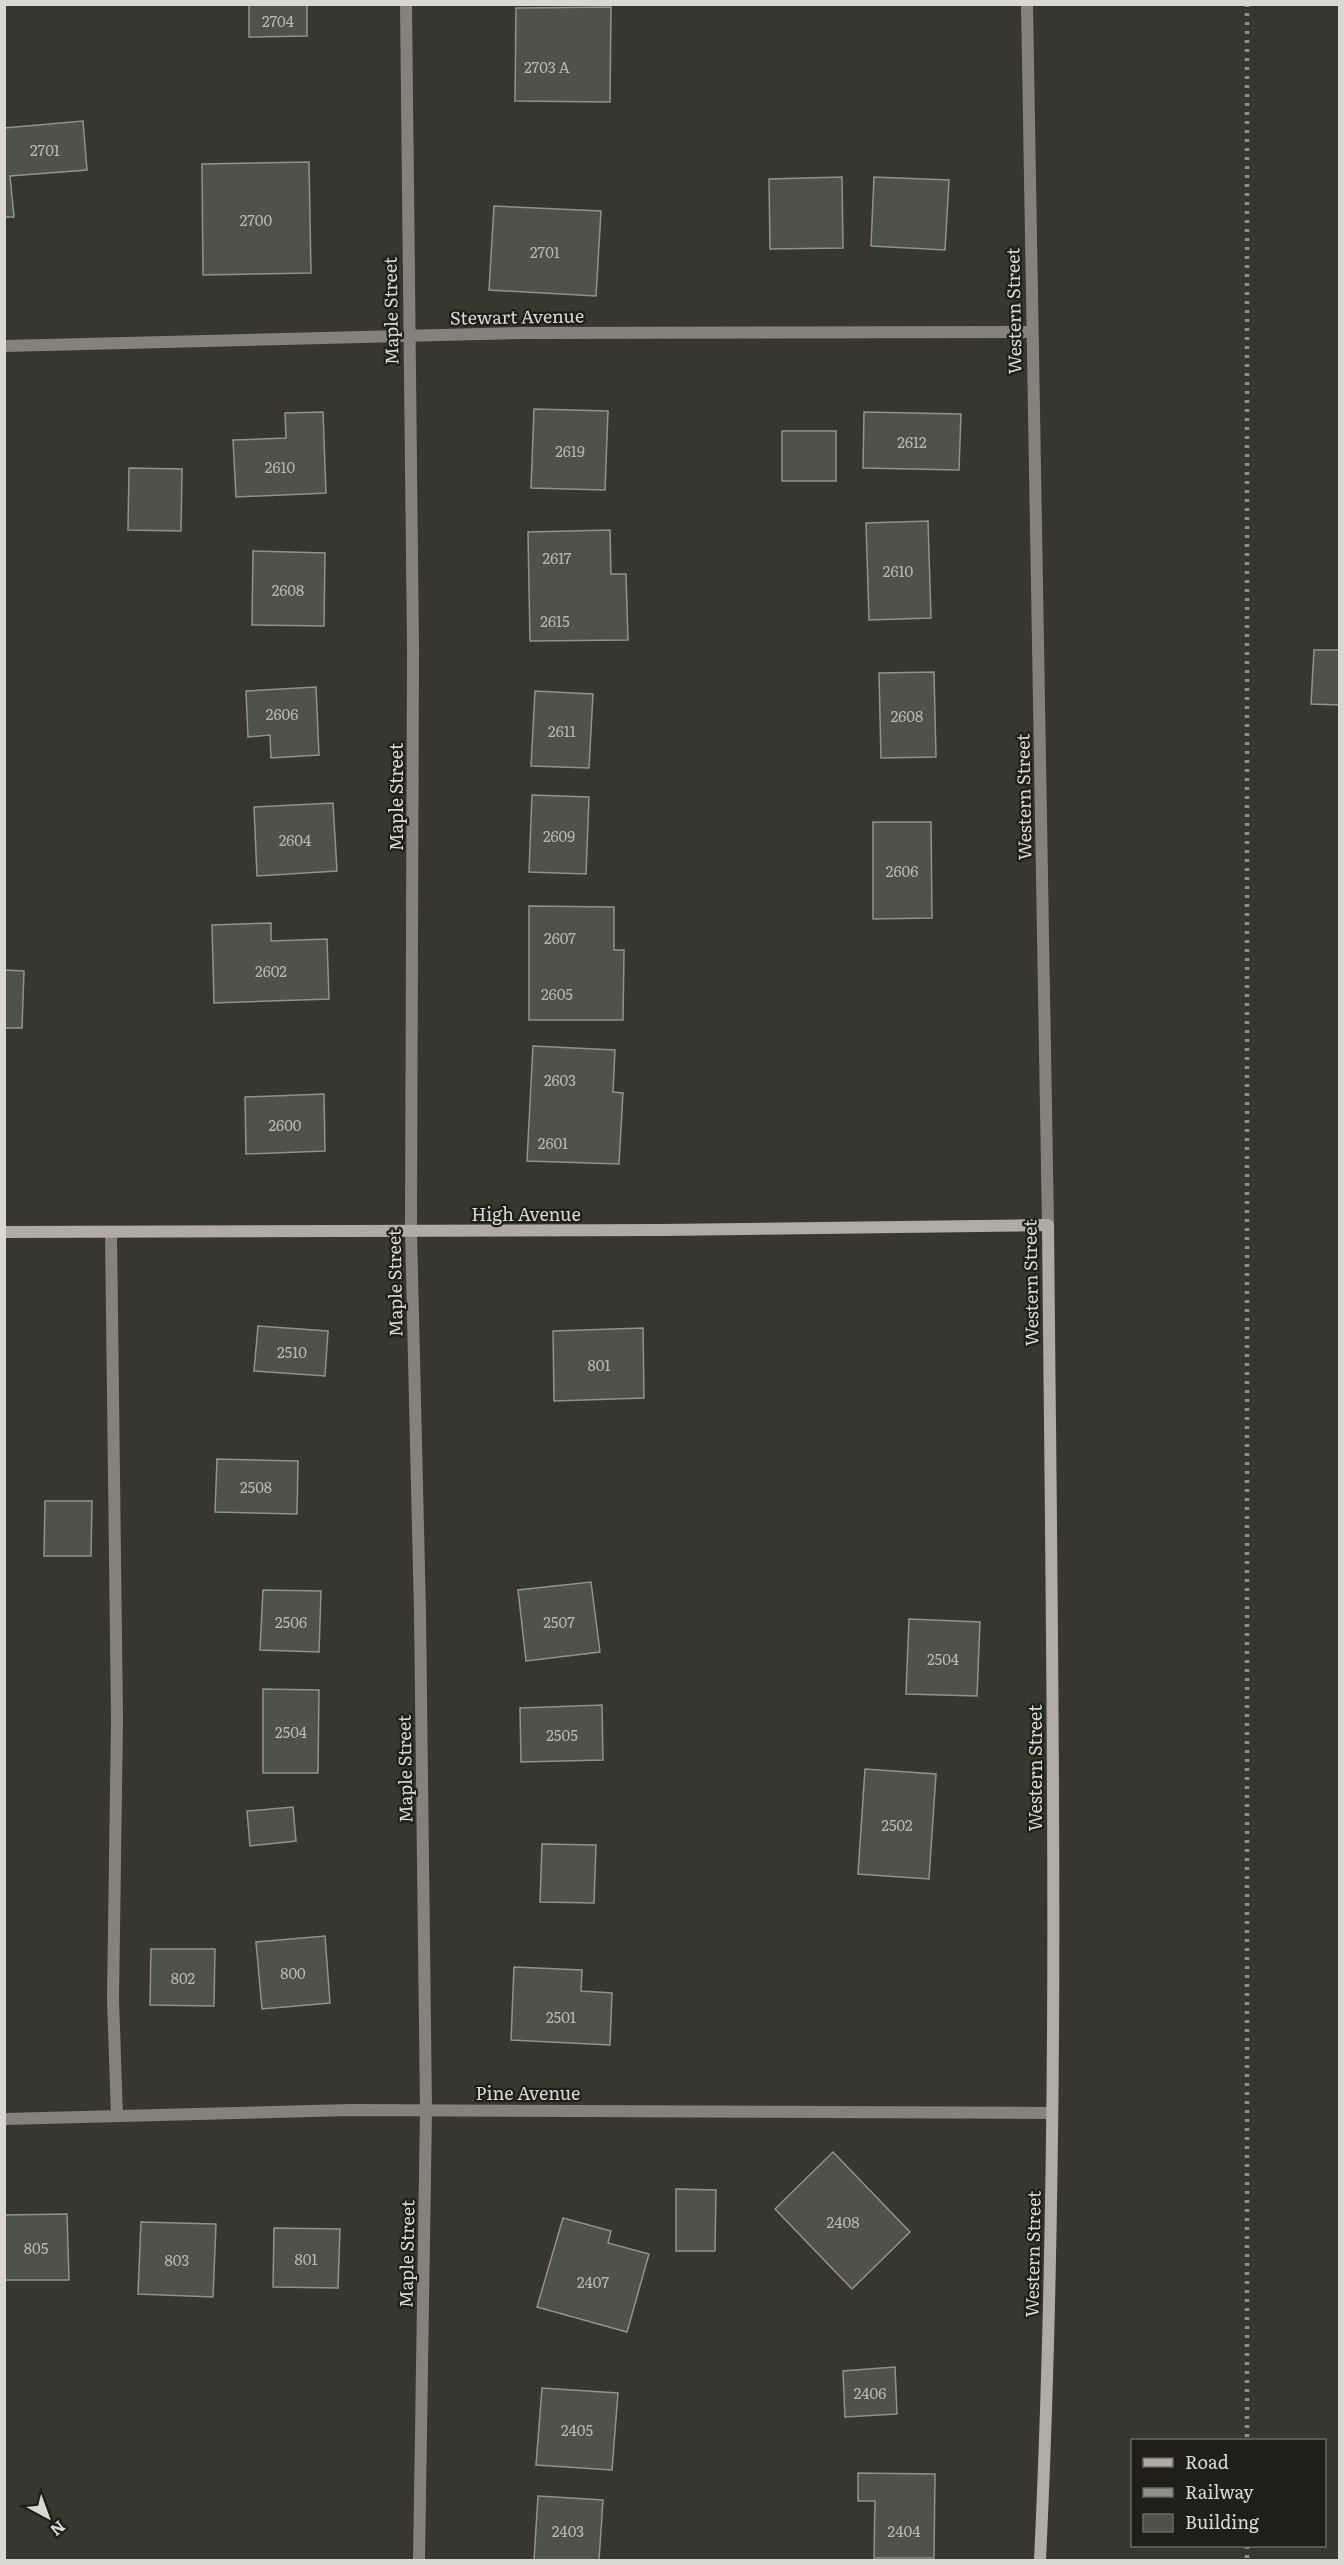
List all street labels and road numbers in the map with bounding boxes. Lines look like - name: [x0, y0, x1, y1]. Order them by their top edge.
- street label: Western Street: [998, 247, 1028, 375]
- street label: Maple Street: [376, 256, 404, 365]
- street label: Stewart Avenue: [450, 301, 584, 331]
- street label: Western Street: [1008, 733, 1038, 861]
- street label: Maple Street: [382, 742, 409, 851]
- street label: High Avenue: [471, 1200, 581, 1227]
- street label: Western Street: [1015, 1219, 1045, 1347]
- street label: Maple Street: [380, 1228, 408, 1337]
- street label: Western Street: [1021, 1704, 1048, 1831]
- street label: Maple Street: [390, 1714, 418, 1823]
- street label: Pine Avenue: [476, 2079, 580, 2106]
- street label: Western Street: [1017, 2190, 1047, 2318]
- street label: Maple Street: [392, 2199, 420, 2308]

